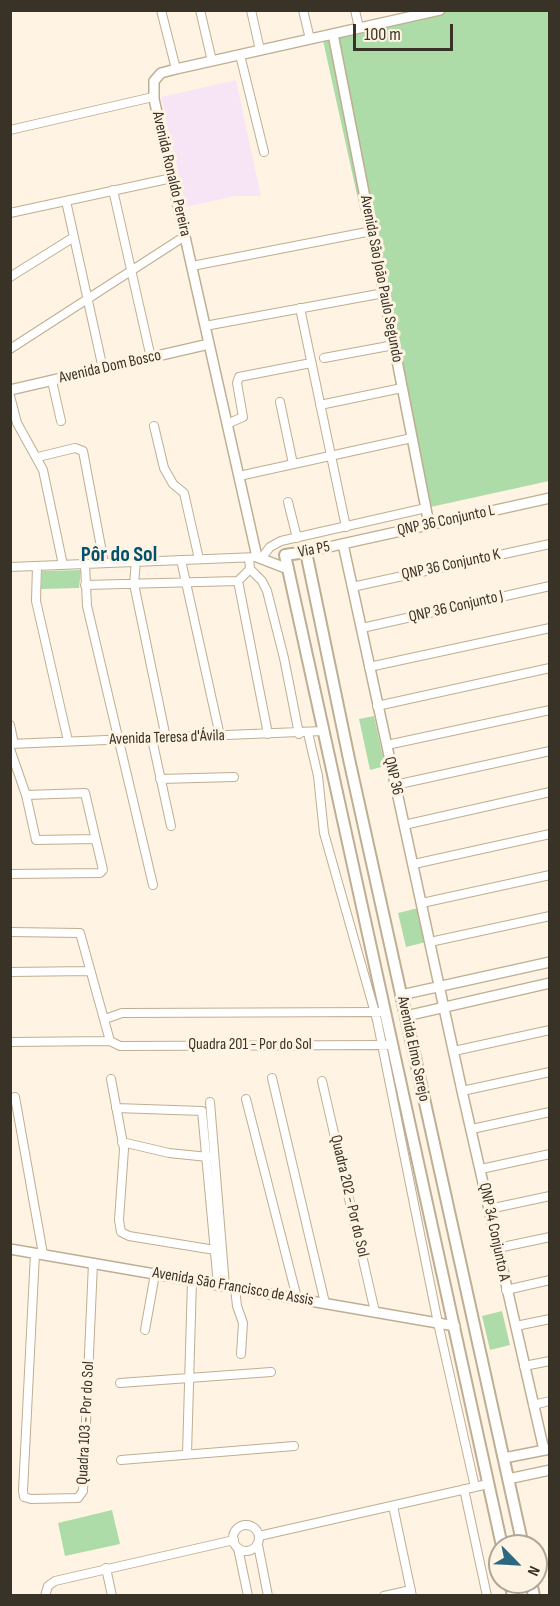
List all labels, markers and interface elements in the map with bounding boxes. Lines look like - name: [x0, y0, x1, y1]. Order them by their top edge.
- scale bar: [356, 12, 456, 50]
- text: 100 m: [364, 24, 401, 45]
- street label: Avenida Ronaldo Pereira: [147, 110, 195, 238]
- street label: Avenida São João Paulo Segundo: [355, 194, 407, 364]
- street label: Avenida Dom Bosco: [57, 346, 163, 388]
- street label: QNP 36 Conjunto L: [396, 501, 496, 541]
- street label: Via P5: [296, 538, 332, 562]
- district label: Pôr do Sol: [81, 542, 157, 568]
- street label: QNP 36 Conjunto K: [400, 545, 502, 585]
- street label: QNP 36 Conjunto J: [407, 587, 505, 627]
- street label: Avenida Teresa d'Ávila: [109, 726, 225, 750]
- street label: QNP 36: [379, 755, 407, 797]
- street label: Avenida Elmo Serejo: [392, 995, 434, 1103]
- street label: Quadra 201 - Por do Sol: [188, 1035, 312, 1055]
- street label: Quadra 202 - Por do Sol: [326, 1133, 372, 1259]
- street label: QNP 34 Conjunto A: [474, 1181, 514, 1283]
- street label: Avenida São Francisco de Assis: [151, 1263, 315, 1311]
- street label: Quadra 103 - Por do Sol: [73, 1361, 99, 1485]
- north arrow: [488, 1534, 548, 1594]
- text: N: [523, 1563, 543, 1578]

